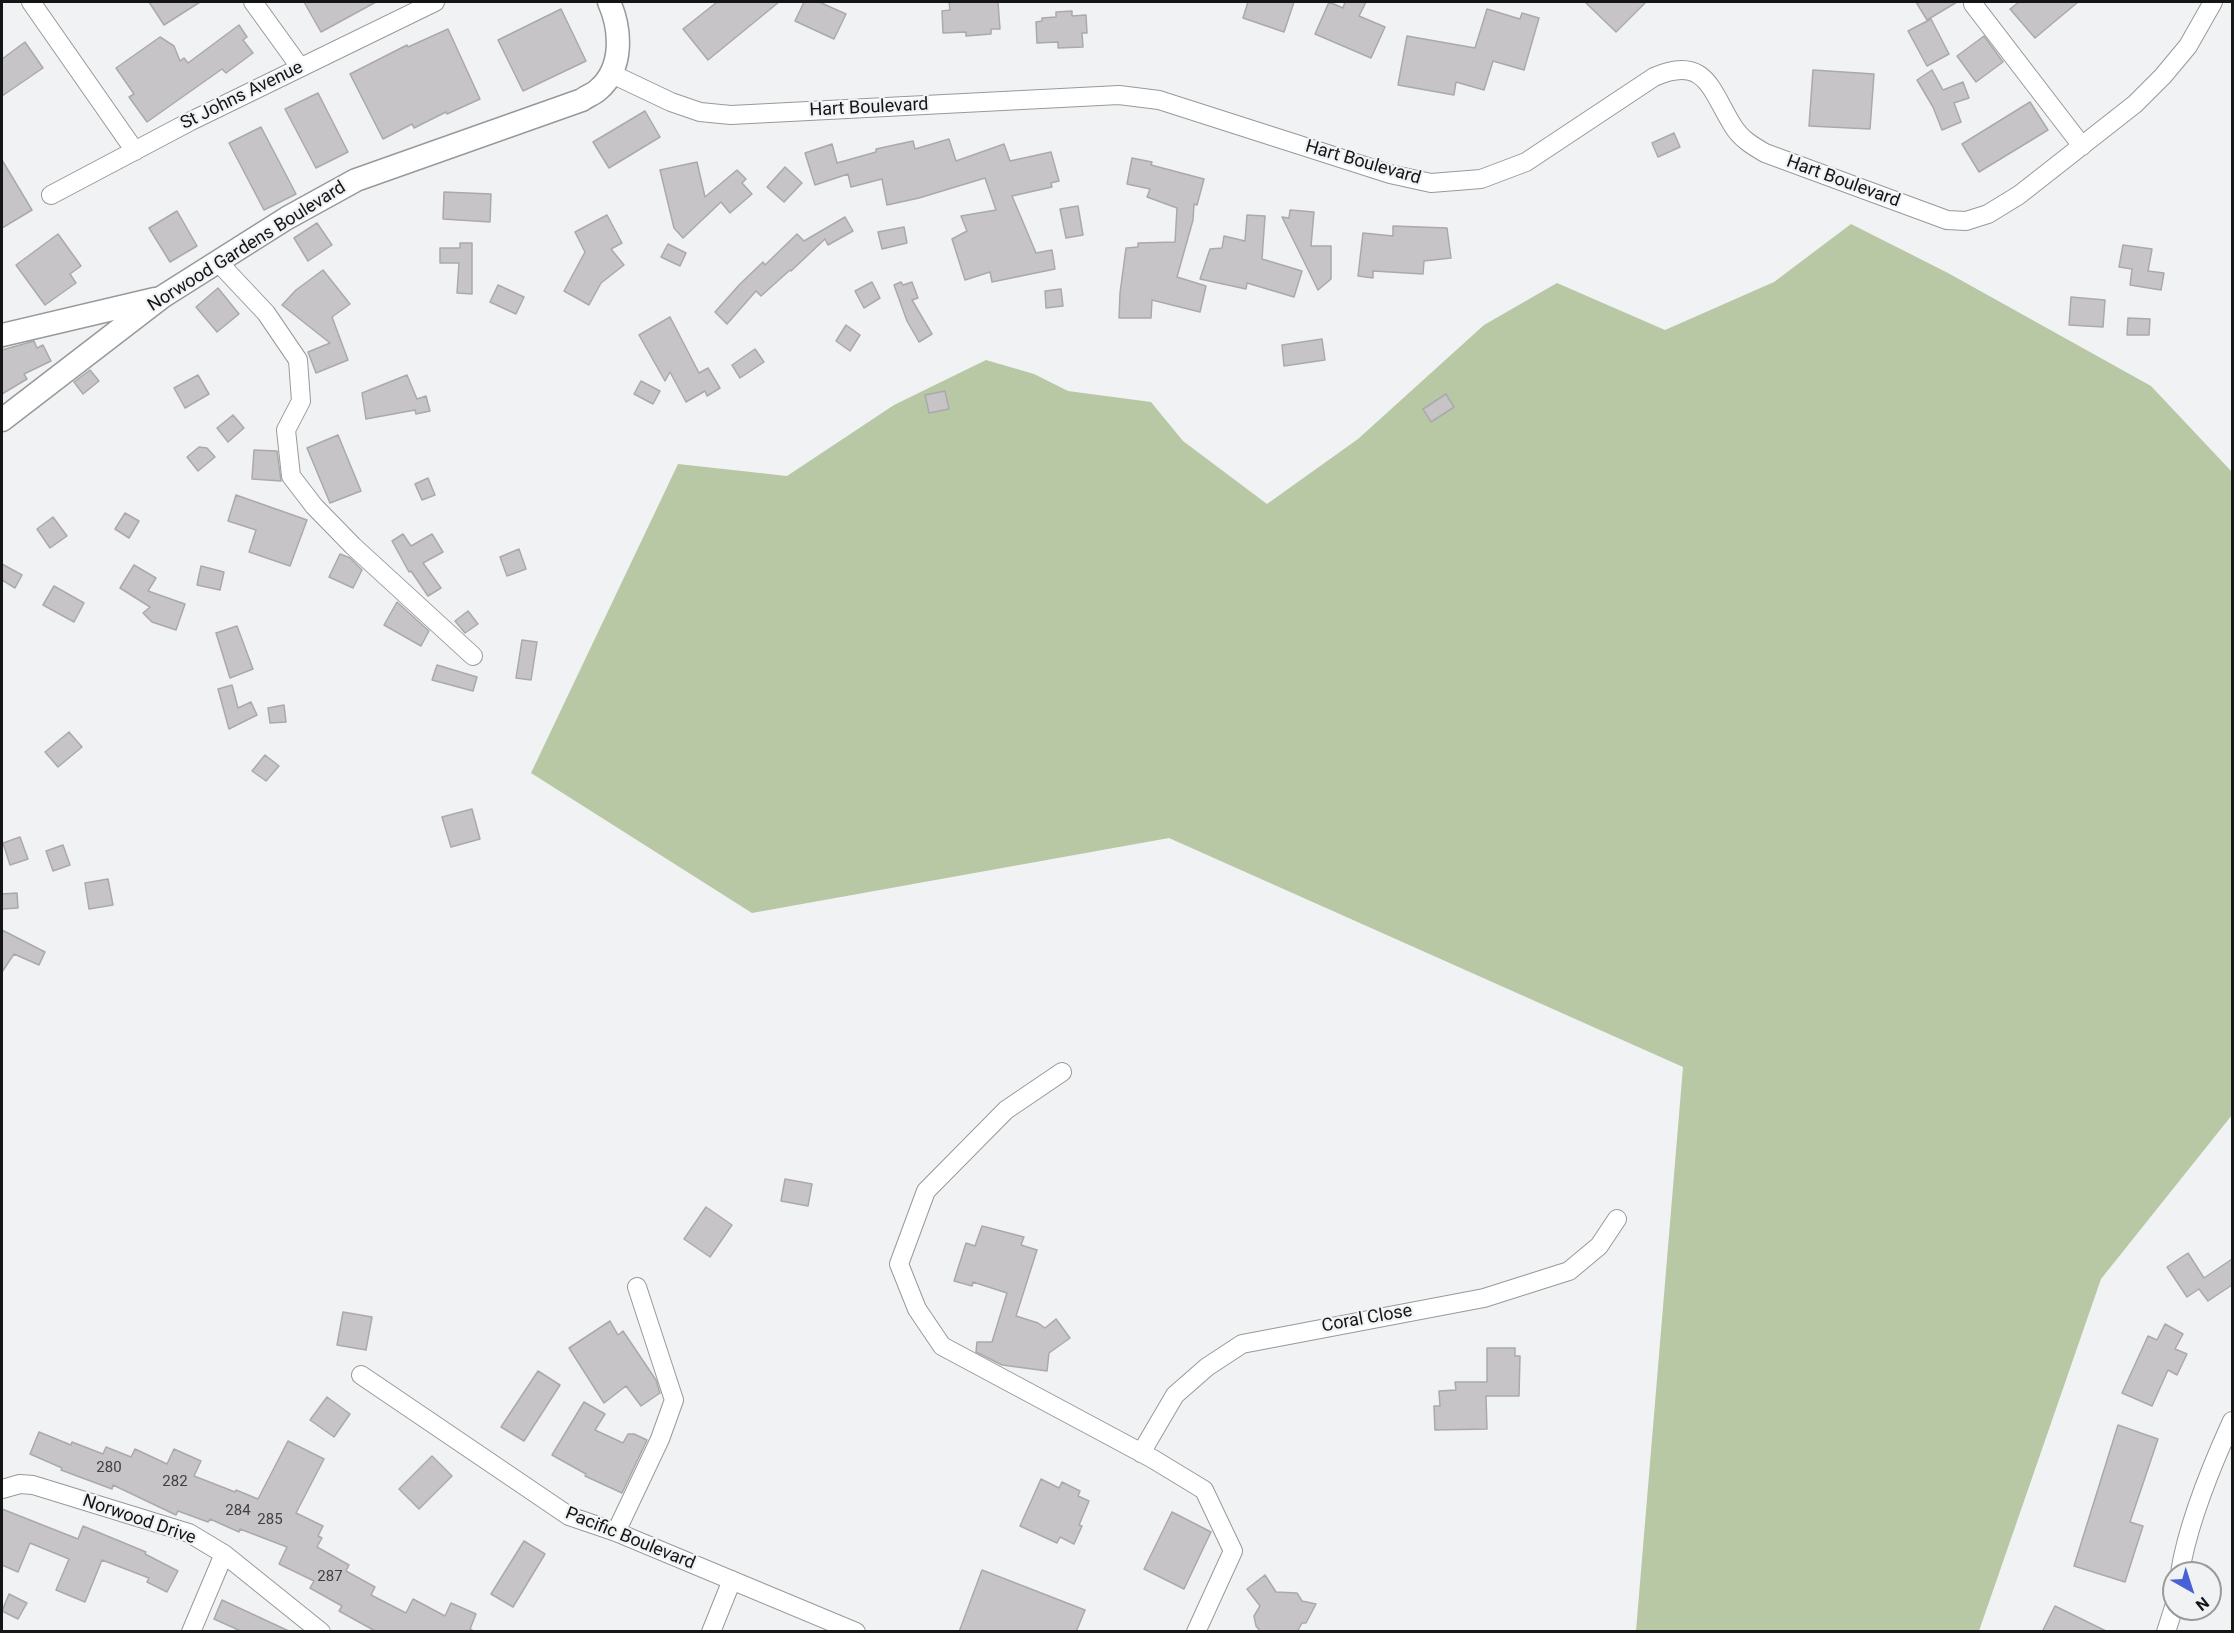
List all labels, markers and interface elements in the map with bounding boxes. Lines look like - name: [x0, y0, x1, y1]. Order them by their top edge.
- street label: St Johns Avenue: [177, 57, 307, 135]
- street label: Hart Boulevard: [809, 94, 929, 122]
- street label: Hart Boulevard: [1303, 136, 1423, 190]
- street label: Hart Boulevard: [1783, 151, 1903, 213]
- street label: Norwood Gardens Boulevard: [144, 177, 350, 317]
- street label: Coral Close: [1320, 1300, 1414, 1338]
- house number: 280: [96, 1459, 122, 1477]
- house number: 282: [162, 1473, 188, 1491]
- street label: Norwood Drive: [79, 1491, 199, 1549]
- house number: 284: [225, 1502, 251, 1520]
- street label: Pacific Boulevard: [562, 1503, 698, 1575]
- house number: 285: [257, 1511, 283, 1529]
- north arrow: [2162, 1561, 2222, 1621]
- house number: 287: [317, 1568, 343, 1586]
- text: N: [2192, 1593, 2213, 1615]

